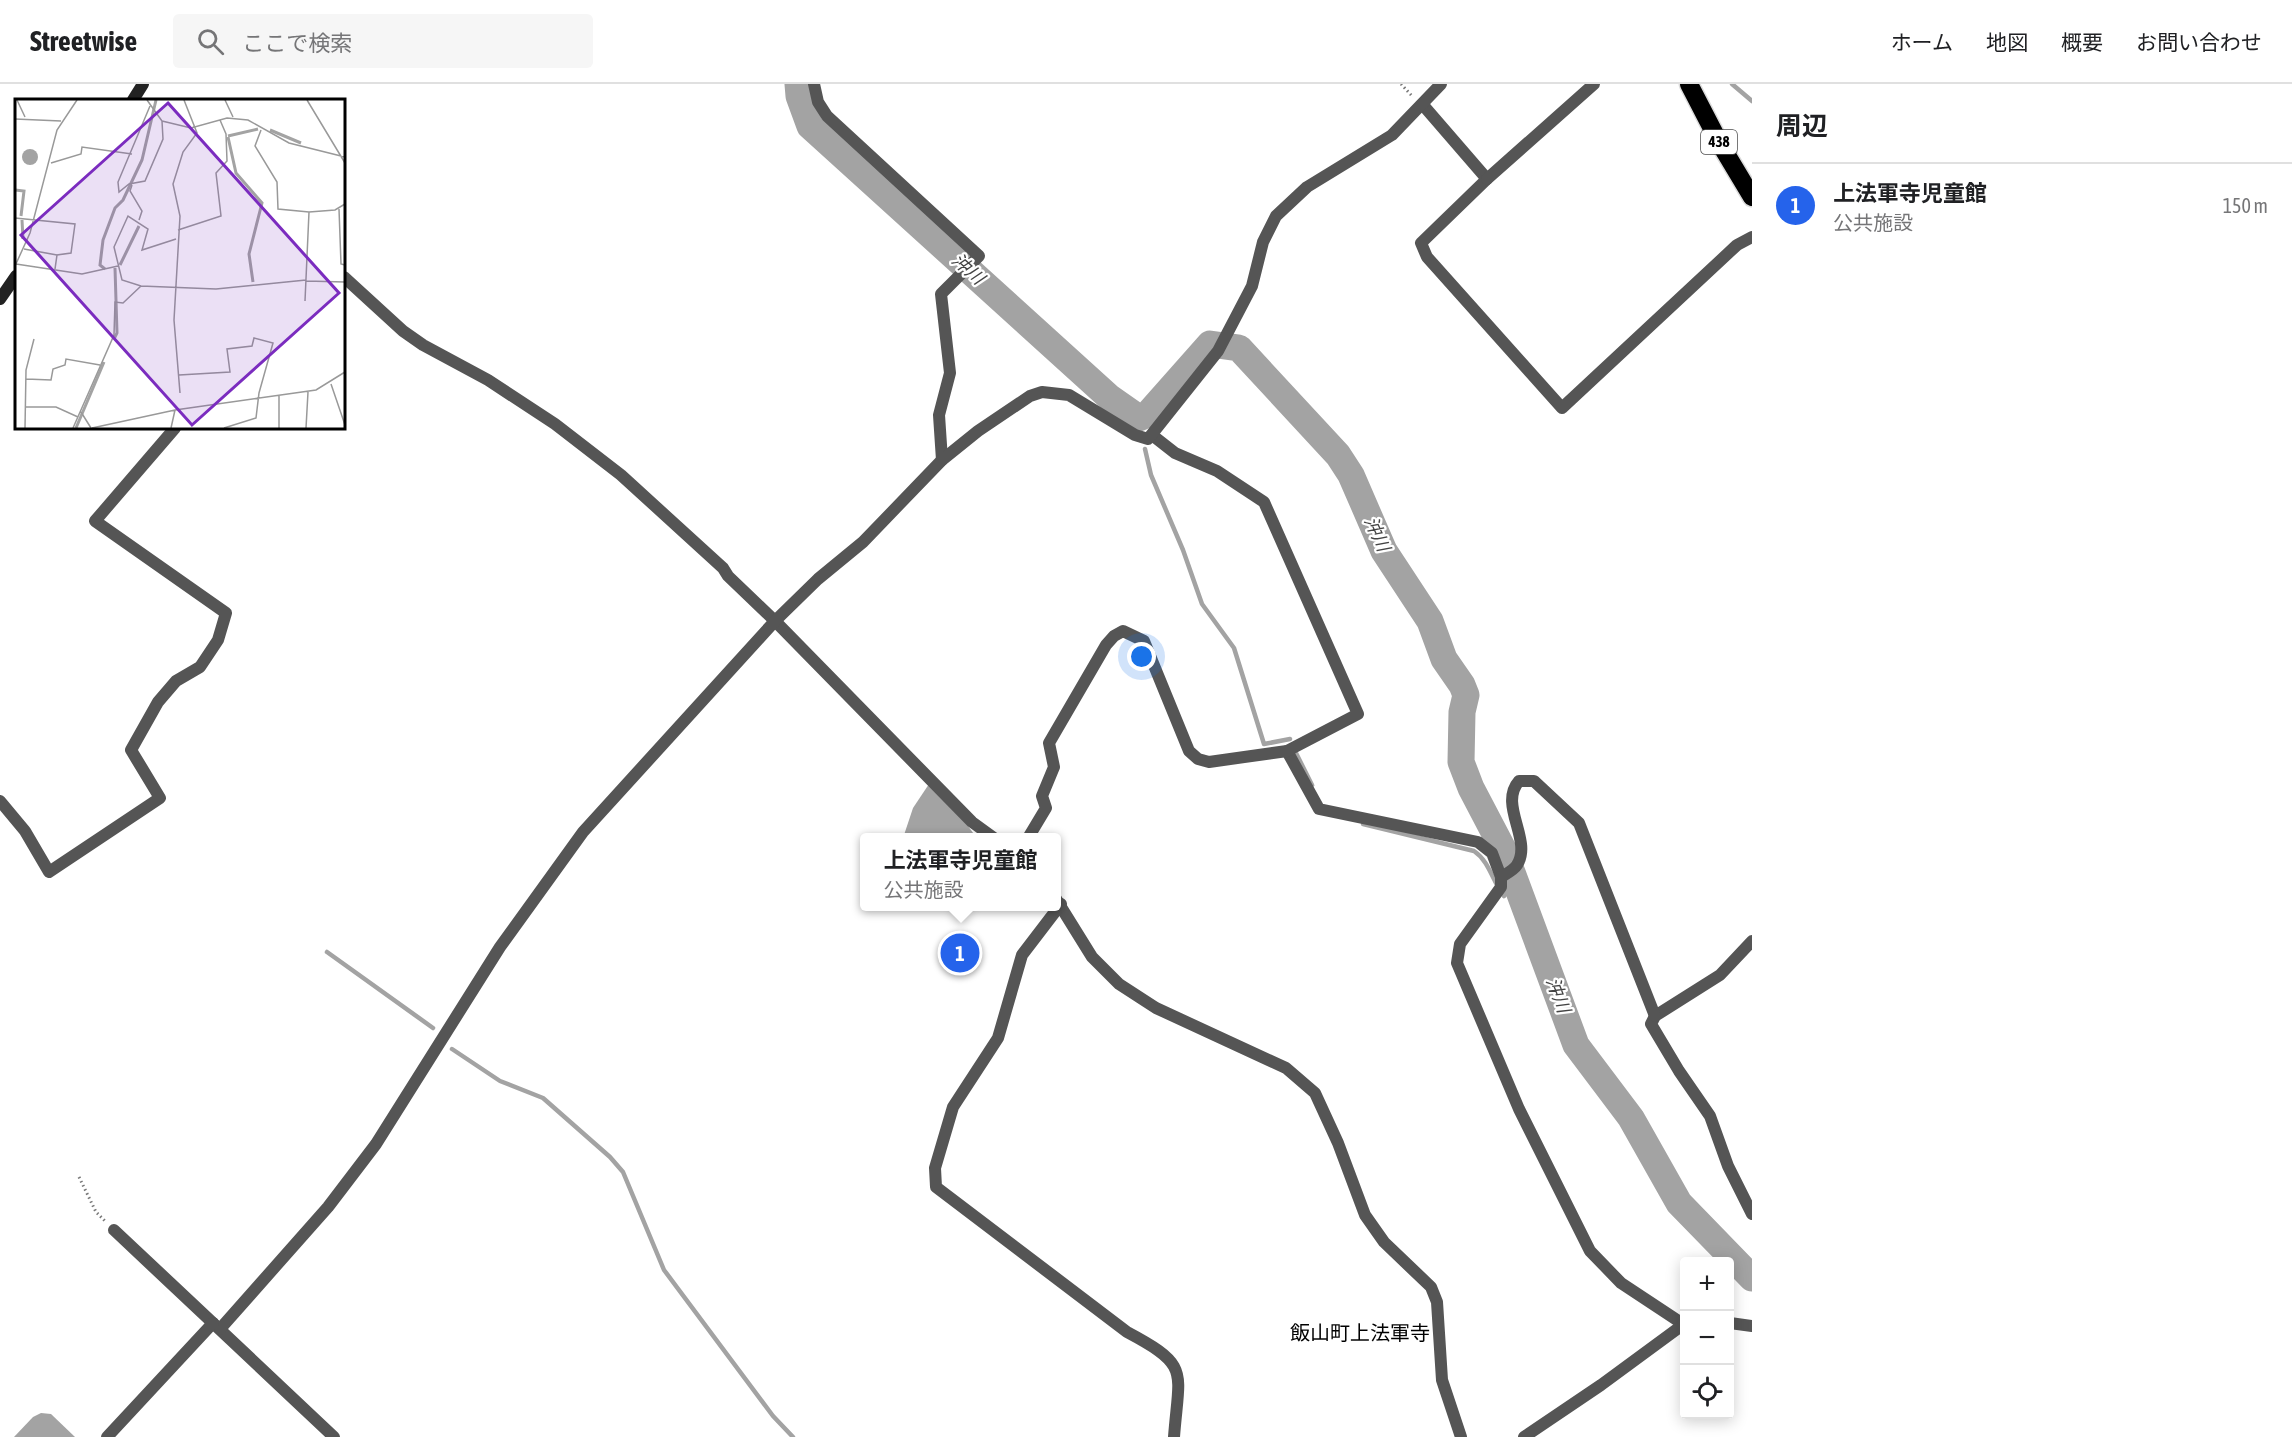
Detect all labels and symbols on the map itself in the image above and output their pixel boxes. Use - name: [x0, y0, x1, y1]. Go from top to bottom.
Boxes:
- inset map: [15, 99, 345, 429]
- road number: 438: [1701, 130, 1737, 154]
- water label: 沖川: [948, 249, 990, 290]
- water label: 沖川: [1360, 513, 1395, 556]
- your location: [1127, 642, 1156, 671]
- pin: 1: [940, 930, 980, 976]
- water label: 沖川: [1542, 974, 1575, 1017]
- district label: 飯山町上法軍寺: [1290, 1321, 1430, 1344]

